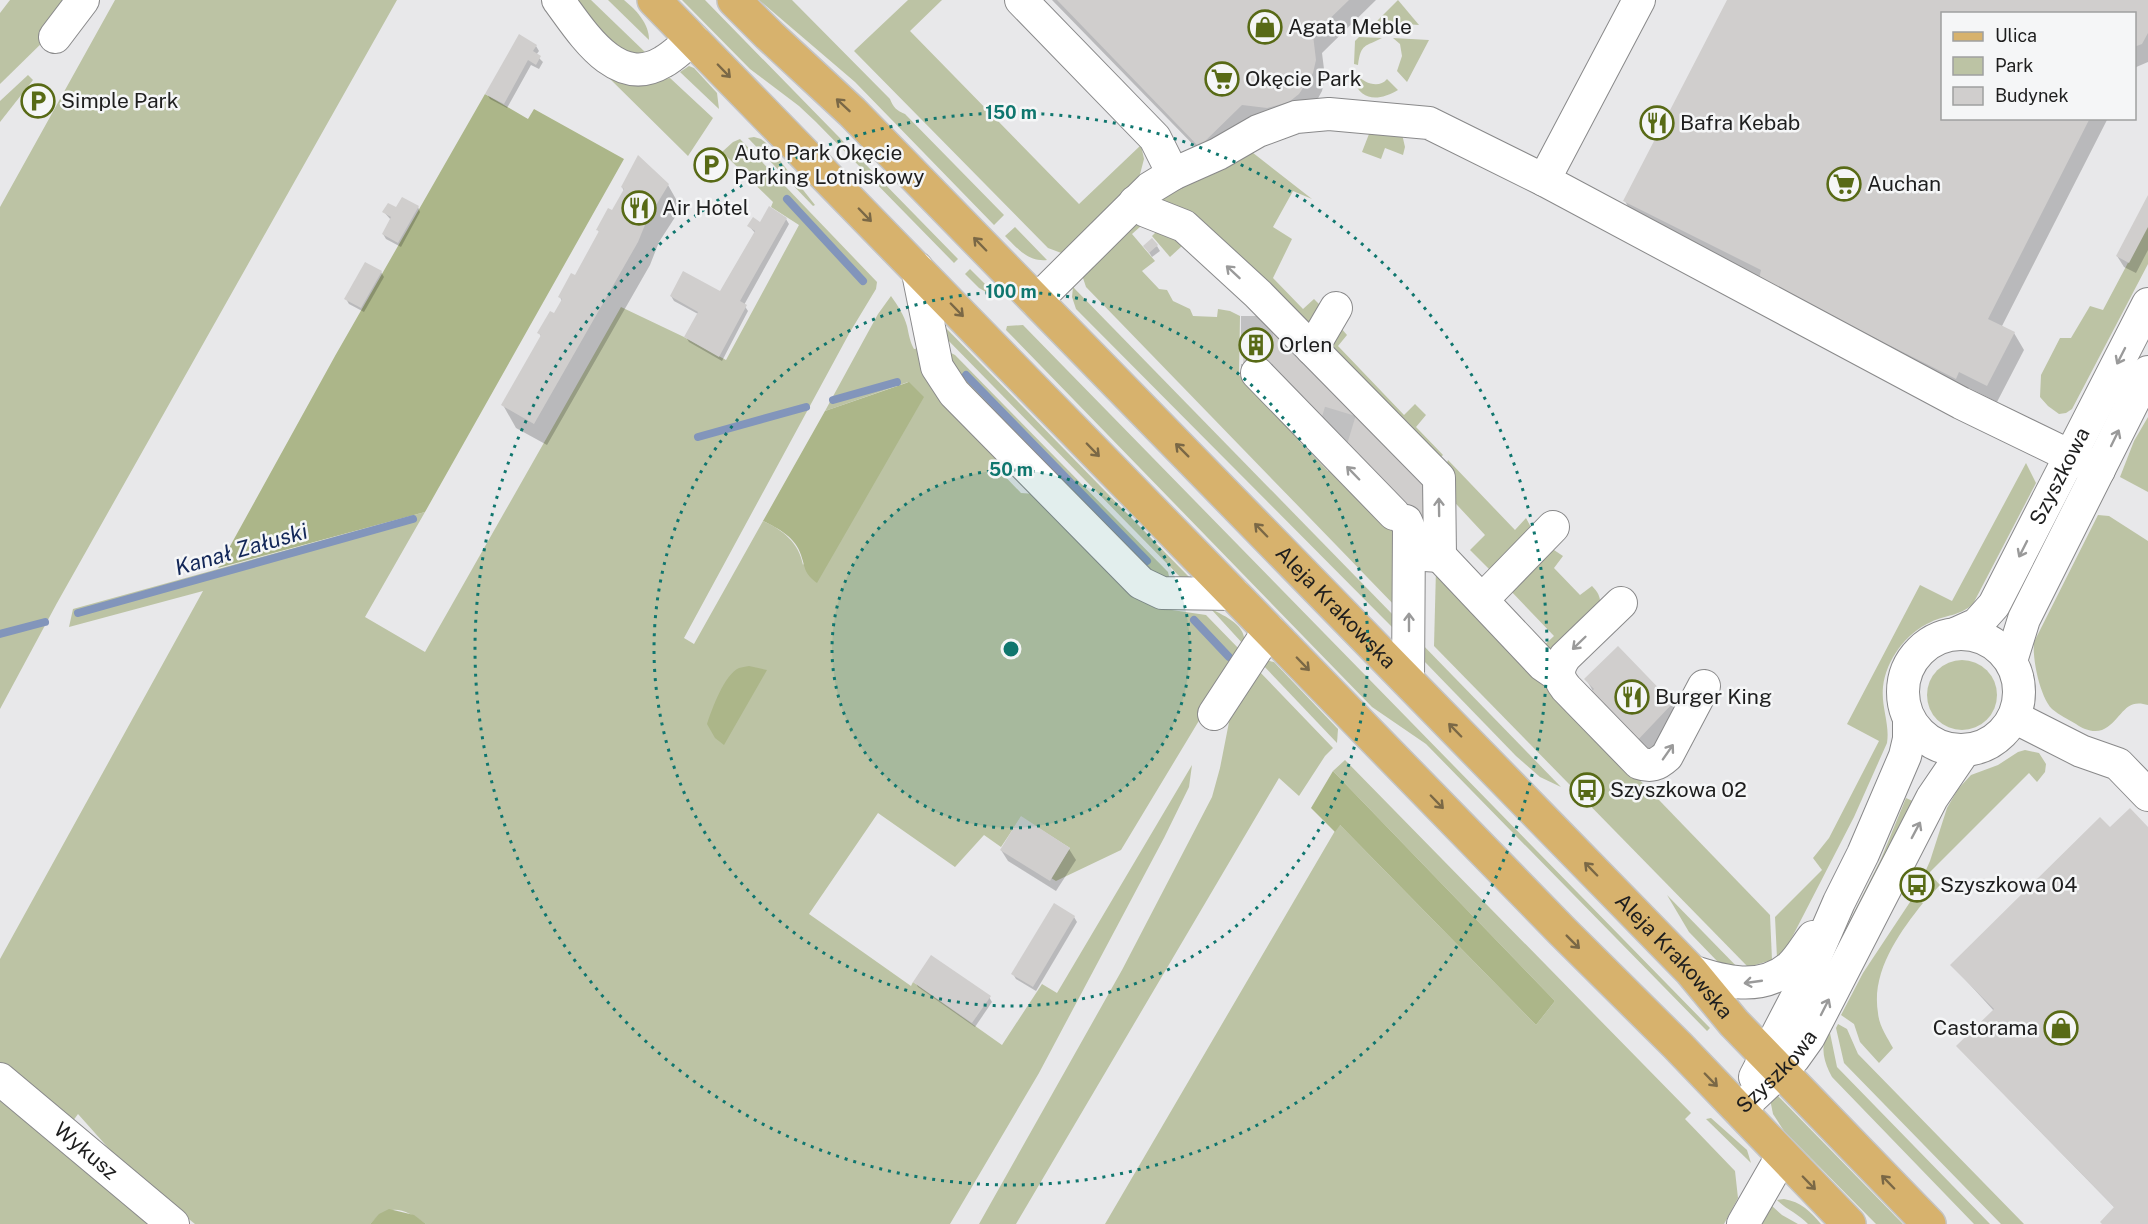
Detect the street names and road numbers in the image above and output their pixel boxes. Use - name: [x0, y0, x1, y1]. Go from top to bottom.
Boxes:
- street label: Szyszkowa: [2024, 423, 2095, 529]
- street label: Aleja Krakowska: [1271, 540, 1402, 673]
- street label: Aleja Krakowska: [1610, 888, 1738, 1024]
- street label: Szyszkowa: [1731, 1025, 1822, 1118]
- street label: Wykusz: [49, 1117, 123, 1184]

